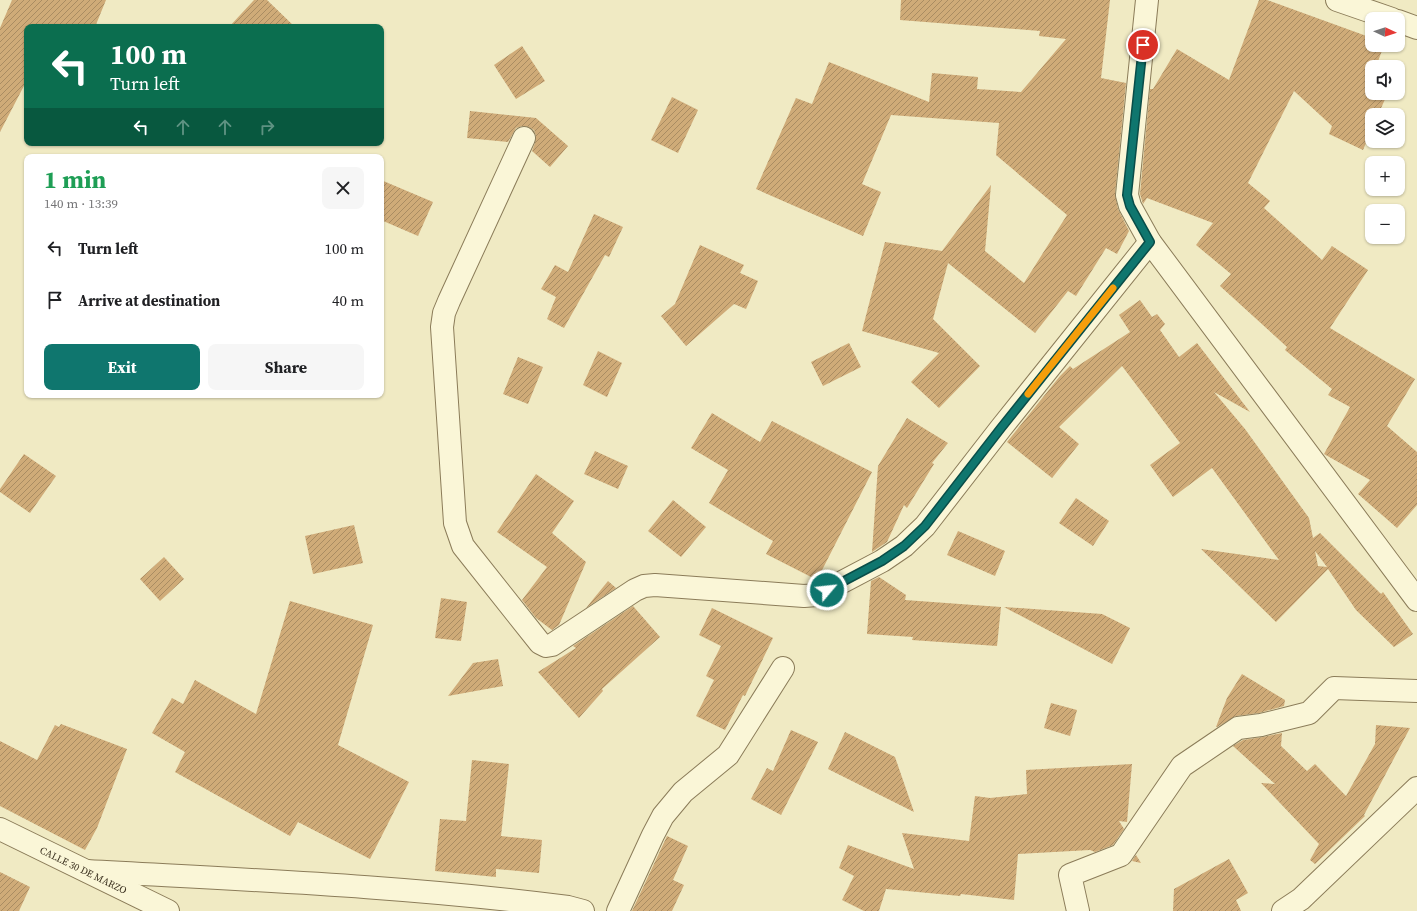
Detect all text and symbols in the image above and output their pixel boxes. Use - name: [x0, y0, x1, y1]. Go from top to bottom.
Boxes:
- north arrow: [1365, 12, 1405, 52]
- map controls: [1365, 12, 1405, 244]
- pin: [1126, 28, 1160, 62]
- icon: arrive: [1132, 34, 1154, 56]
- text: 100 m: [110, 35, 187, 73]
- icon: left: [44, 40, 96, 92]
- button: sound: [1365, 60, 1405, 100]
- text: Turn left: [110, 71, 180, 96]
- button: layers: [1365, 108, 1405, 148]
- icon: left: [130, 116, 152, 138]
- icon: ahead: [172, 116, 194, 138]
- icon: ahead: [214, 116, 236, 138]
- icon: right: [256, 116, 278, 138]
- button: +: [1365, 156, 1405, 196]
- text: 1 min: [44, 163, 106, 196]
- button: close: [322, 167, 364, 209]
- text: 140 m · 13:39: [44, 195, 118, 212]
- button: −: [1365, 204, 1405, 244]
- icon: left: [44, 237, 66, 259]
- text: Turn left: [78, 238, 138, 259]
- text: 100 m: [324, 238, 364, 259]
- icon: arrive: [44, 289, 66, 311]
- text: Arrive at destination: [78, 290, 220, 311]
- text: 40 m: [332, 290, 364, 311]
- button: Exit: [44, 344, 200, 390]
- button: Share: [208, 344, 364, 390]
- position arrow: [806, 569, 848, 611]
- street label: CALLE 30 DE MARZO: [38, 844, 129, 897]

